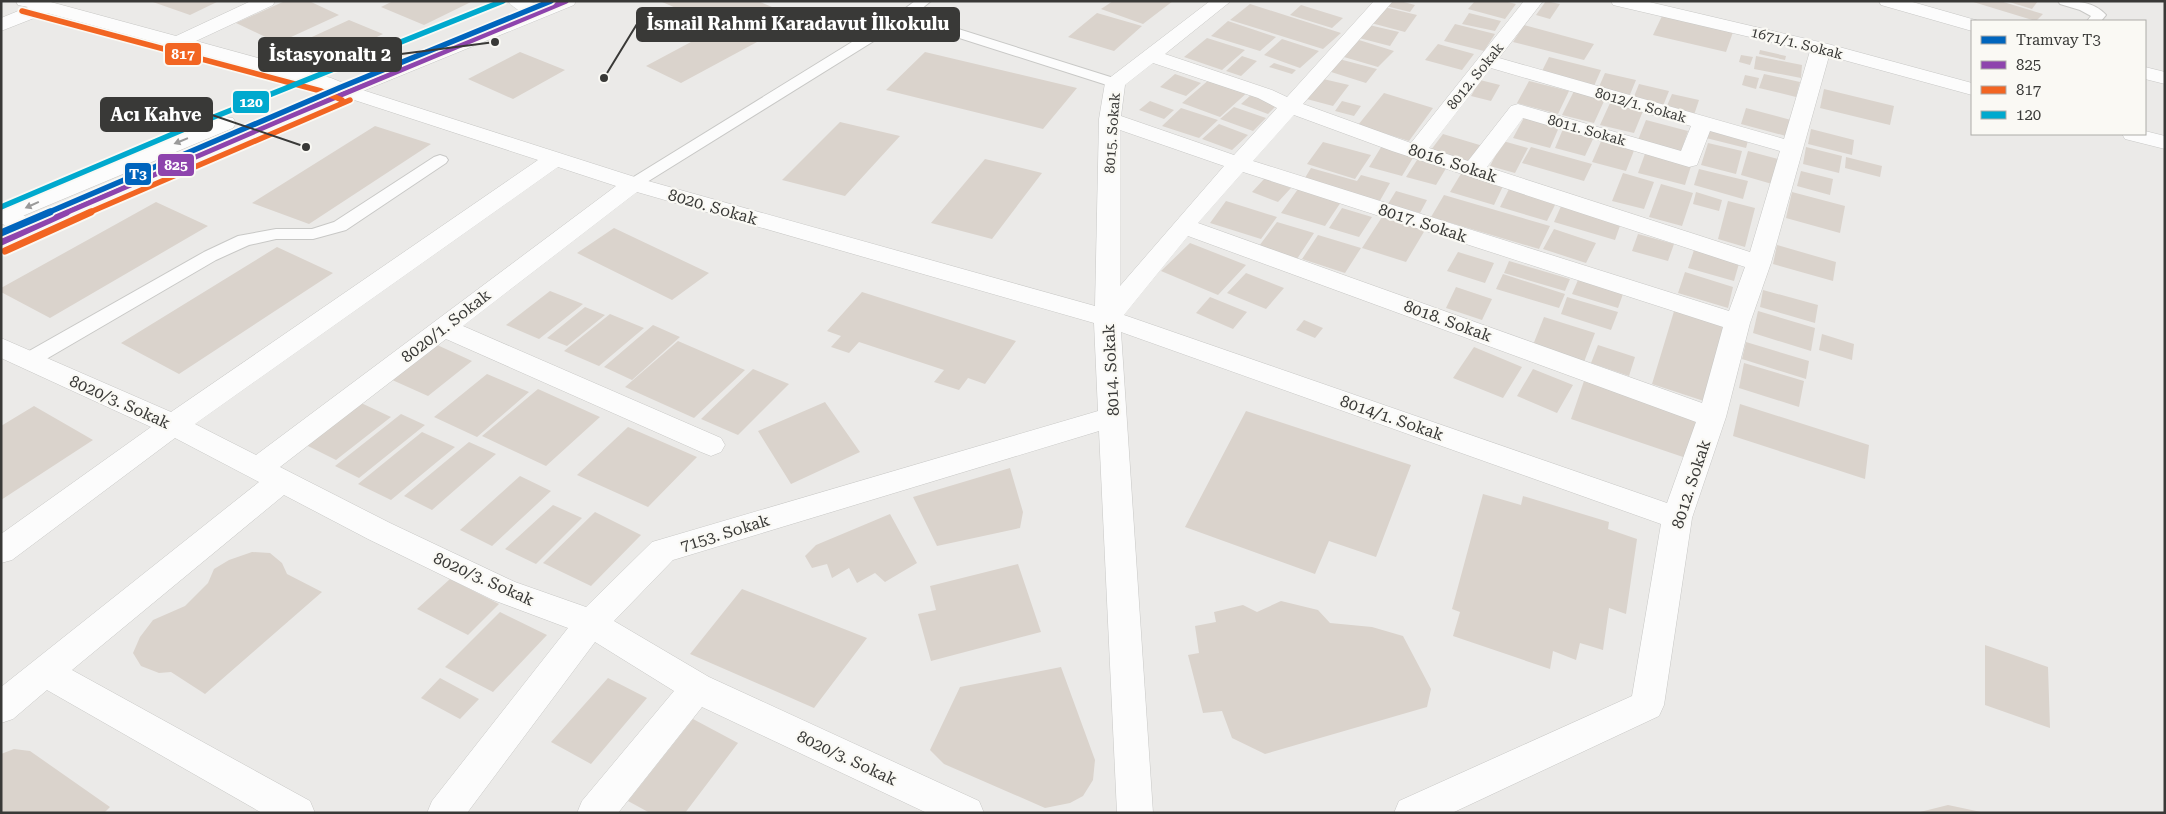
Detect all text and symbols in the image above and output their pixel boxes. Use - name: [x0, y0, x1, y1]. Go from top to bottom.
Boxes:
- callout: İsmail Rahmi Karadavut İlkokulu: [637, 8, 959, 41]
- text: İsmail Rahmi Karadavut İlkokulu: [647, 12, 949, 34]
- legend: [1971, 20, 2146, 135]
- street label: 1671/1. Sokak: [1749, 24, 1845, 62]
- text: Tramvay T3: [2016, 31, 2101, 49]
- callout: İstasyonaltı 2: [259, 38, 401, 71]
- street label: 8012. Sokak: [1443, 39, 1507, 112]
- line badge: 817: [164, 42, 202, 66]
- text: İstasyonaltı 2: [269, 43, 391, 65]
- text: 817: [171, 46, 195, 62]
- text: 825: [2016, 56, 2041, 74]
- text: 817: [2016, 81, 2041, 99]
- street label: 8012/1. Sokak: [1593, 84, 1689, 126]
- line badge: 120: [232, 90, 270, 114]
- street label: 8015. Sokak: [1101, 92, 1123, 174]
- text: 120: [239, 94, 263, 110]
- callout: Acı Kahve: [101, 98, 212, 131]
- text: Acı Kahve: [110, 104, 202, 125]
- text: 120: [2016, 106, 2041, 124]
- street label: 8011. Sokak: [1546, 111, 1628, 149]
- one-way arrow: [174, 138, 189, 145]
- street label: 8016. Sokak: [1406, 140, 1500, 186]
- line badge: 825: [157, 153, 195, 177]
- text: 825: [164, 157, 188, 173]
- line badge: T3: [124, 162, 152, 186]
- text: T3: [129, 166, 147, 182]
- street label: 8020. Sokak: [666, 185, 760, 229]
- street label: 8017. Sokak: [1376, 200, 1470, 246]
- one-way arrow: [25, 201, 39, 209]
- street label: 8020/1. Sokak: [398, 285, 494, 367]
- street label: 8018. Sokak: [1401, 296, 1495, 346]
- street label: 8014. Sokak: [1099, 323, 1123, 417]
- street label: 8020/3. Sokak: [67, 371, 173, 433]
- street label: 8014/1. Sokak: [1338, 391, 1446, 445]
- street label: 8012. Sokak: [1668, 437, 1714, 531]
- street label: 7153. Sokak: [678, 510, 772, 556]
- street label: 8020/3. Sokak: [431, 548, 537, 610]
- street label: 8020/3. Sokak: [794, 727, 900, 789]

